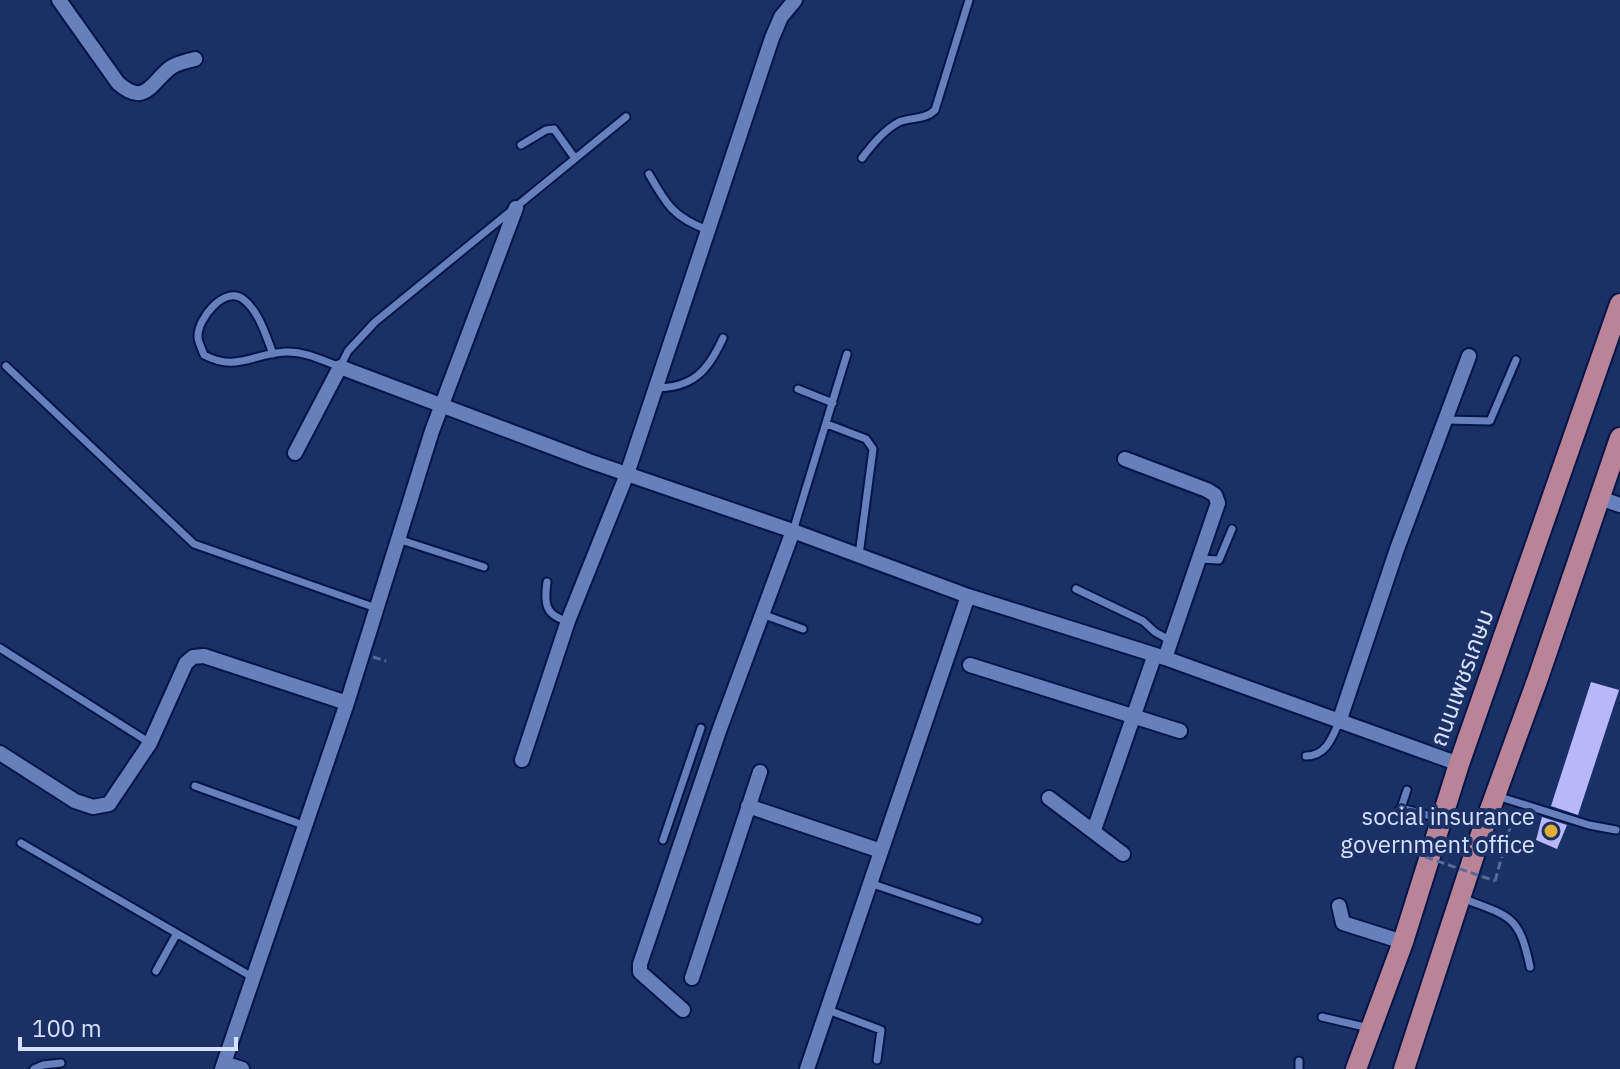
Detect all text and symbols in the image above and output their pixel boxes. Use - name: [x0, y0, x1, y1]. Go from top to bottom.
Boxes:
- street label: ถนนเพชรเกษม: [1421, 605, 1501, 751]
- place label: social insurance government office: [1340, 800, 1535, 860]
- marker: social insurance government office: [1542, 822, 1560, 840]
- scale bar: [20, 1001, 236, 1051]
- text: 100 m: [32, 1012, 102, 1044]

